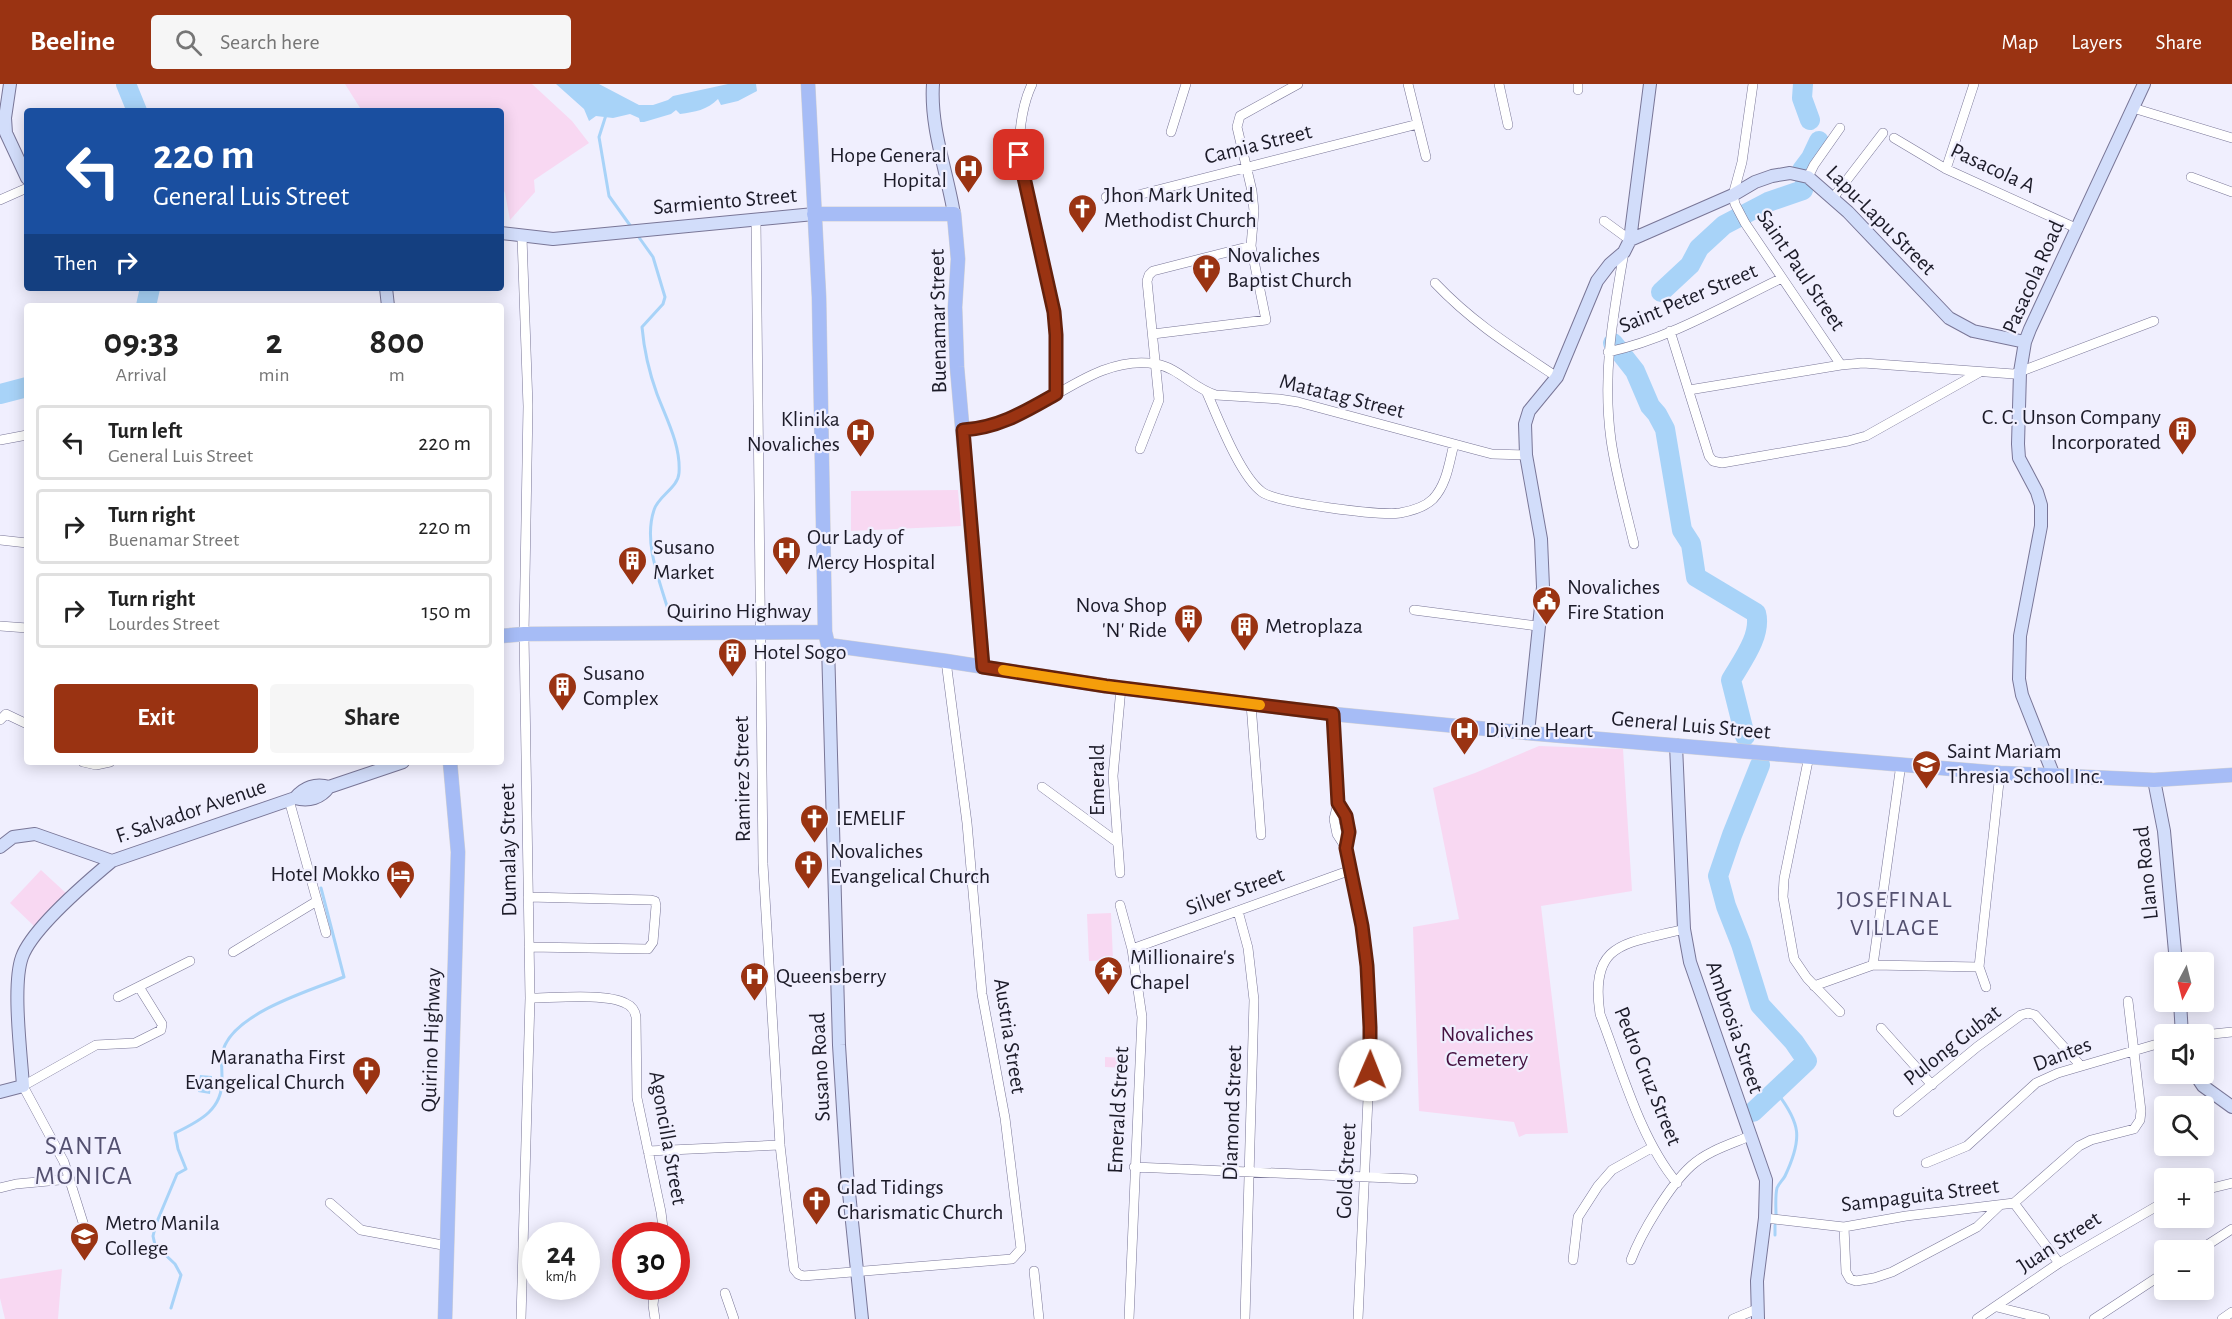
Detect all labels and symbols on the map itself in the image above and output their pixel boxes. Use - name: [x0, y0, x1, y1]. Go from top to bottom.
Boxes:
- street label: Camia Street: [1202, 120, 1314, 168]
- pin: [993, 129, 1044, 180]
- street label: Pasacola A: [1947, 139, 2039, 197]
- place label: Hope General Hopital: [830, 144, 947, 191]
- hospital icon: Hope General Hopital: [952, 152, 984, 194]
- street label: Lapu-Lapu Street: [1822, 161, 1940, 279]
- street label: Sarmiento Street: [652, 184, 798, 218]
- place label: Jhon Mark United Methodist Church: [1104, 184, 1257, 231]
- church icon: Jhon Mark United Methodist Church: [1067, 192, 1099, 234]
- street label: Saint Paul Street: [1753, 206, 1849, 334]
- street label: Pasacola Road: [1998, 217, 2068, 337]
- place label: Novaliches Baptist Church: [1227, 244, 1352, 291]
- street label: Buenamar Street: [926, 249, 950, 393]
- church icon: Novaliches Baptist Church: [1190, 252, 1222, 294]
- street label: Saint Peter Street: [1616, 259, 1760, 337]
- street label: Matatag Street: [1277, 370, 1407, 422]
- place label: C. C. Unson Company Incorporated: [1982, 406, 2162, 453]
- place label: Klinika Novaliches: [747, 408, 840, 455]
- building icon: C. C. Unson Company Incorporated: [2166, 414, 2198, 456]
- hospital icon: Klinika Novaliches: [845, 416, 877, 458]
- place label: Our Lady of Mercy Hospital: [807, 526, 935, 573]
- hospital icon: Our Lady of Mercy Hospital: [770, 534, 802, 576]
- place label: Susano Market: [653, 536, 715, 583]
- building icon: Susano Market: [616, 544, 648, 586]
- place label: Novaliches Fire Station: [1567, 576, 1665, 623]
- public building icon: Novaliches Fire Station: [1530, 584, 1562, 626]
- place label: Nova Shop 'N' Ride: [1076, 594, 1167, 641]
- street label: Quirino Highway: [667, 600, 812, 622]
- building icon: Nova Shop 'N' Ride: [1172, 602, 1204, 644]
- building icon: Metroplaza: [1228, 610, 1260, 652]
- place label: Metroplaza: [1265, 615, 1363, 637]
- building icon: Hotel Sogo: [716, 636, 748, 678]
- place label: Hotel Sogo: [753, 641, 847, 663]
- place label: Susano Complex: [583, 662, 659, 709]
- building icon: Susano Complex: [546, 670, 578, 712]
- street label: General Luis Street: [1610, 707, 1772, 743]
- hospital icon: Divine Heart: [1448, 714, 1480, 756]
- street label: Ramirez Street: [730, 716, 754, 842]
- place label: Divine Heart: [1485, 719, 1593, 741]
- place label: Saint Mariam Thresia School Inc.: [1947, 740, 2104, 787]
- street label: Emerald: [1086, 744, 1108, 816]
- school or university icon: Saint Mariam Thresia School Inc.: [1910, 748, 1942, 790]
- street label: F. Salvador Avenue: [113, 775, 269, 847]
- street label: Dumalay Street: [496, 783, 520, 917]
- church icon: IEMELIF: [799, 802, 831, 844]
- place label: IEMELIF: [836, 807, 906, 829]
- street label: Llano Road: [2130, 825, 2162, 921]
- place label: Novaliches Evangelical Church: [830, 840, 990, 887]
- church icon: Novaliches Evangelical Church: [793, 848, 825, 890]
- hotel icon: Hotel Mokko: [385, 858, 417, 900]
- place label: Hotel Mokko: [270, 863, 380, 885]
- street label: Silver Street: [1183, 863, 1287, 919]
- district label: JOSEFINAL VILLAGE: [1837, 888, 1953, 940]
- place label: Millionaire's Chapel: [1130, 946, 1235, 993]
- north arrow: [2154, 952, 2214, 1012]
- temple icon: Millionaire's Chapel: [1093, 954, 1125, 996]
- street label: Ambrosia Street: [1702, 958, 1768, 1096]
- hospital icon: Queensberry: [739, 960, 771, 1002]
- place label: Queensberry: [776, 965, 887, 987]
- street label: Quirino Highway: [417, 967, 445, 1113]
- street label: Austria Street: [990, 977, 1030, 1095]
- street label: Pulong Gubat: [1899, 1000, 2005, 1090]
- street label: Pedro Cruz Street: [1610, 1004, 1686, 1148]
- street label: Susano Road: [806, 1012, 834, 1122]
- park label: Novaliches Cemetery: [1440, 1023, 1534, 1070]
- street label: Dantes: [2030, 1033, 2094, 1075]
- position arrow: [1338, 1038, 1402, 1102]
- street label: Diamond Street: [1219, 1045, 1245, 1181]
- place label: Maranatha First Evangelical Church: [185, 1046, 345, 1093]
- street label: Emerald Street: [1104, 1046, 1132, 1174]
- church icon: Maranatha First Evangelical Church: [350, 1054, 382, 1096]
- street label: Agoncilla Street: [645, 1069, 691, 1207]
- street label: Gold Street: [1333, 1123, 1359, 1219]
- district label: SANTA MONICA: [35, 1133, 133, 1189]
- street label: Sampaguita Street: [1840, 1174, 2000, 1216]
- place label: Glad Tidings Charismatic Church: [837, 1176, 1003, 1223]
- church icon: Glad Tidings Charismatic Church: [800, 1184, 832, 1226]
- street label: Juan Street: [2013, 1207, 2105, 1277]
- place label: Metro Manila College: [105, 1212, 220, 1259]
- school or university icon: Metro Manila College: [68, 1220, 100, 1262]
- speed limit sign: 30: [612, 1222, 690, 1300]

